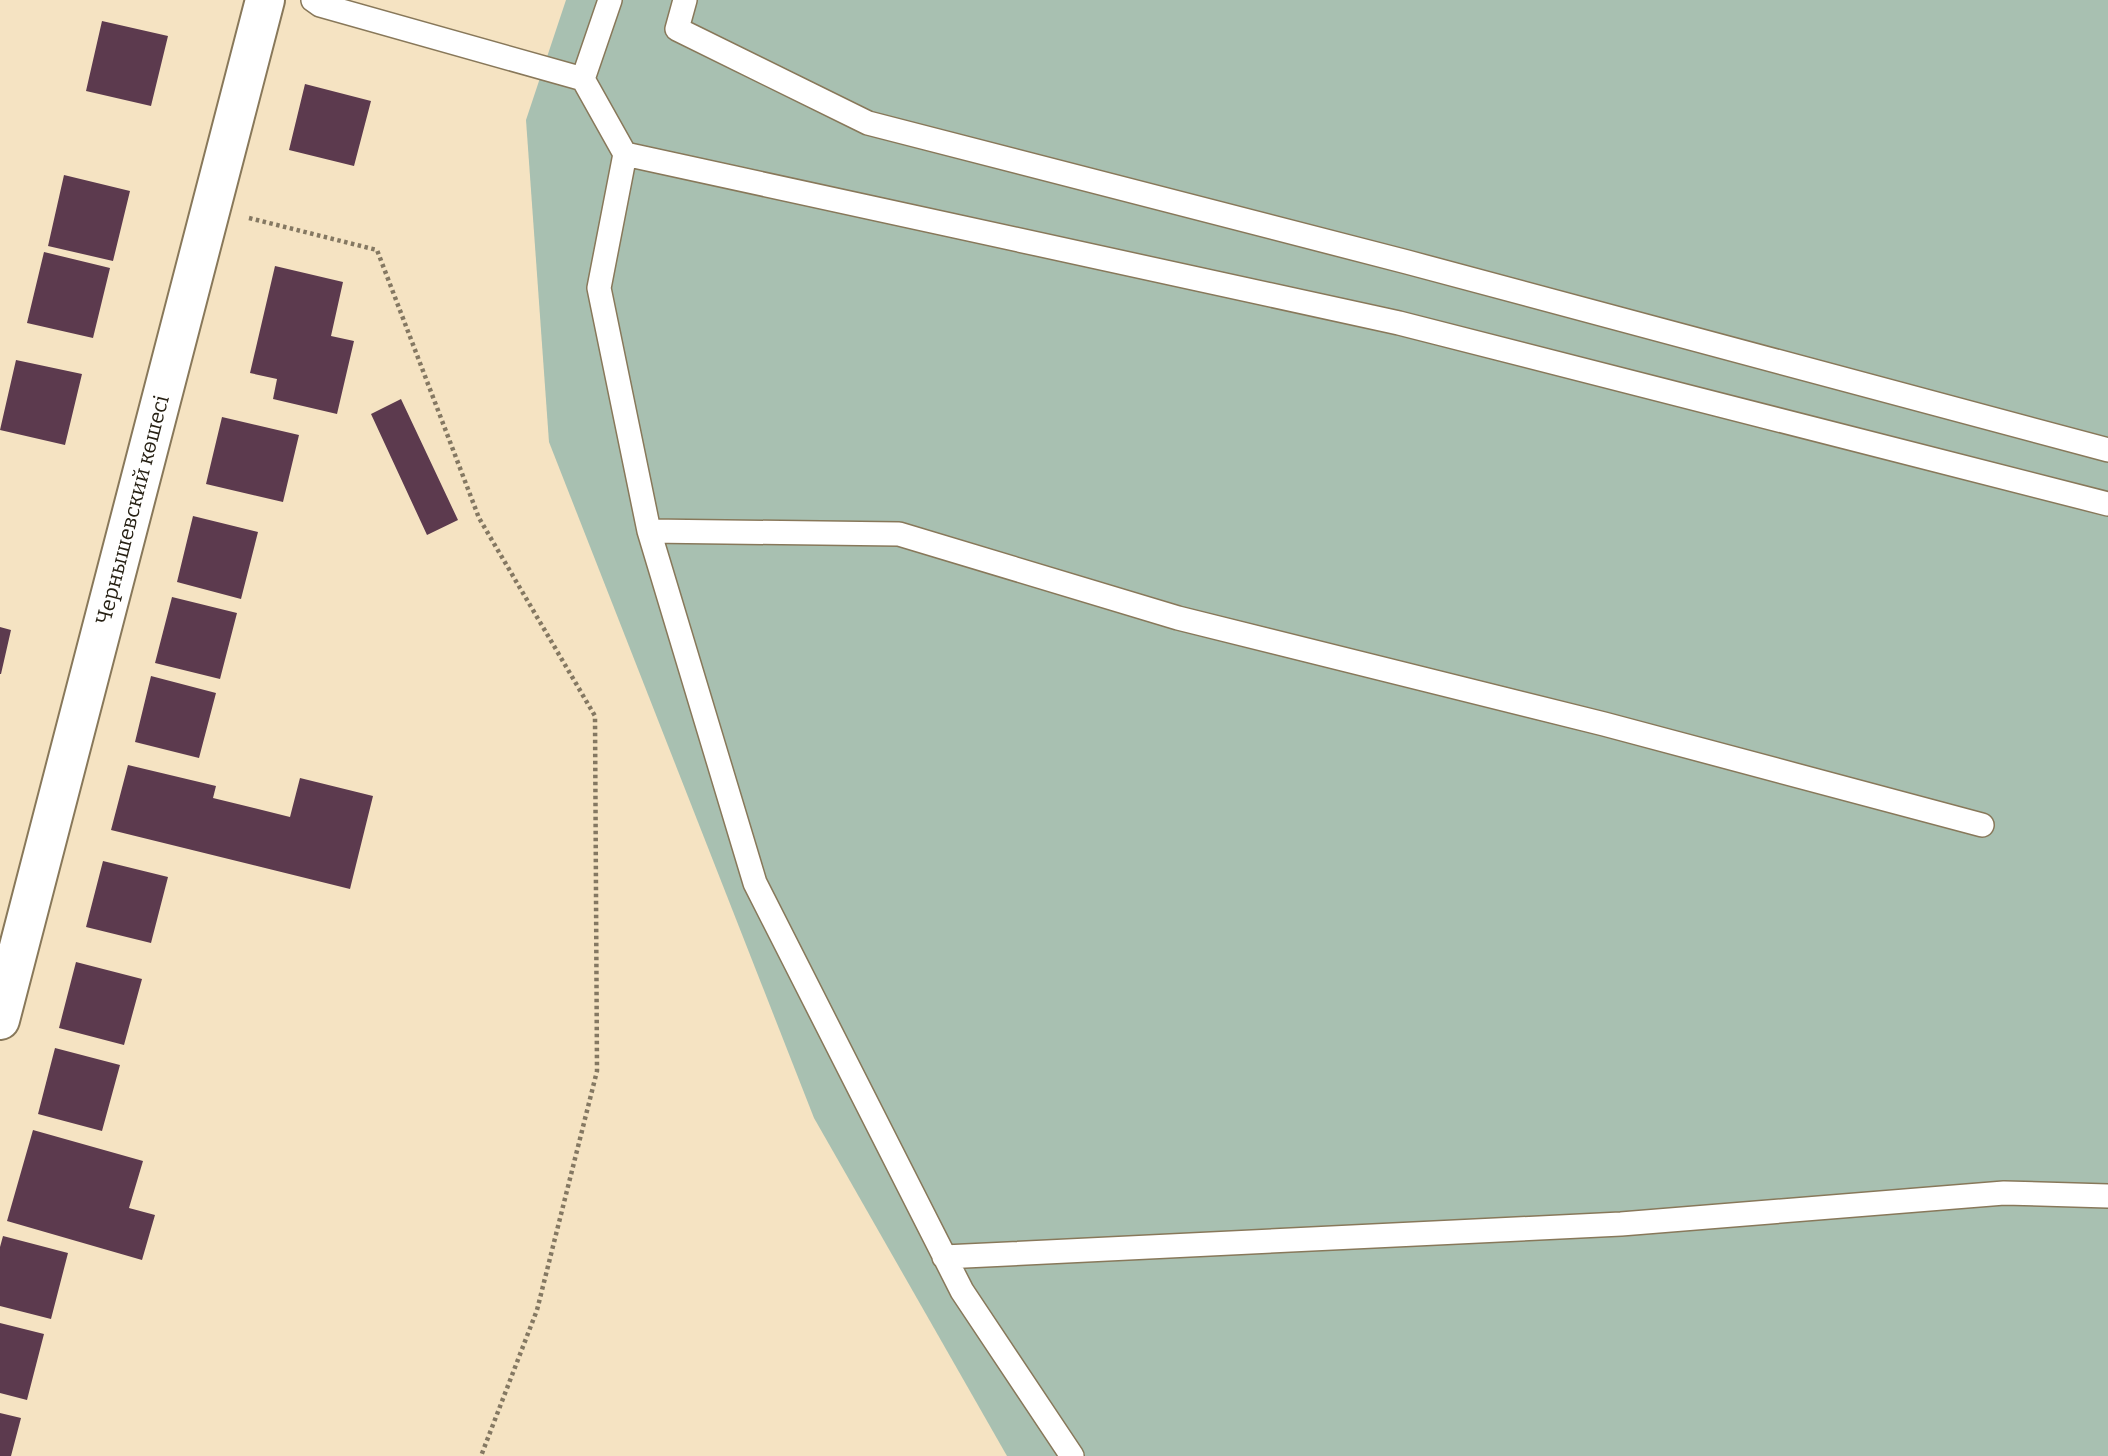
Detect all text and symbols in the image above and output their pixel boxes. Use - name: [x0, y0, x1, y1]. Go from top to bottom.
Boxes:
- street label: Чернышевский көшесі: [90, 392, 175, 627]

